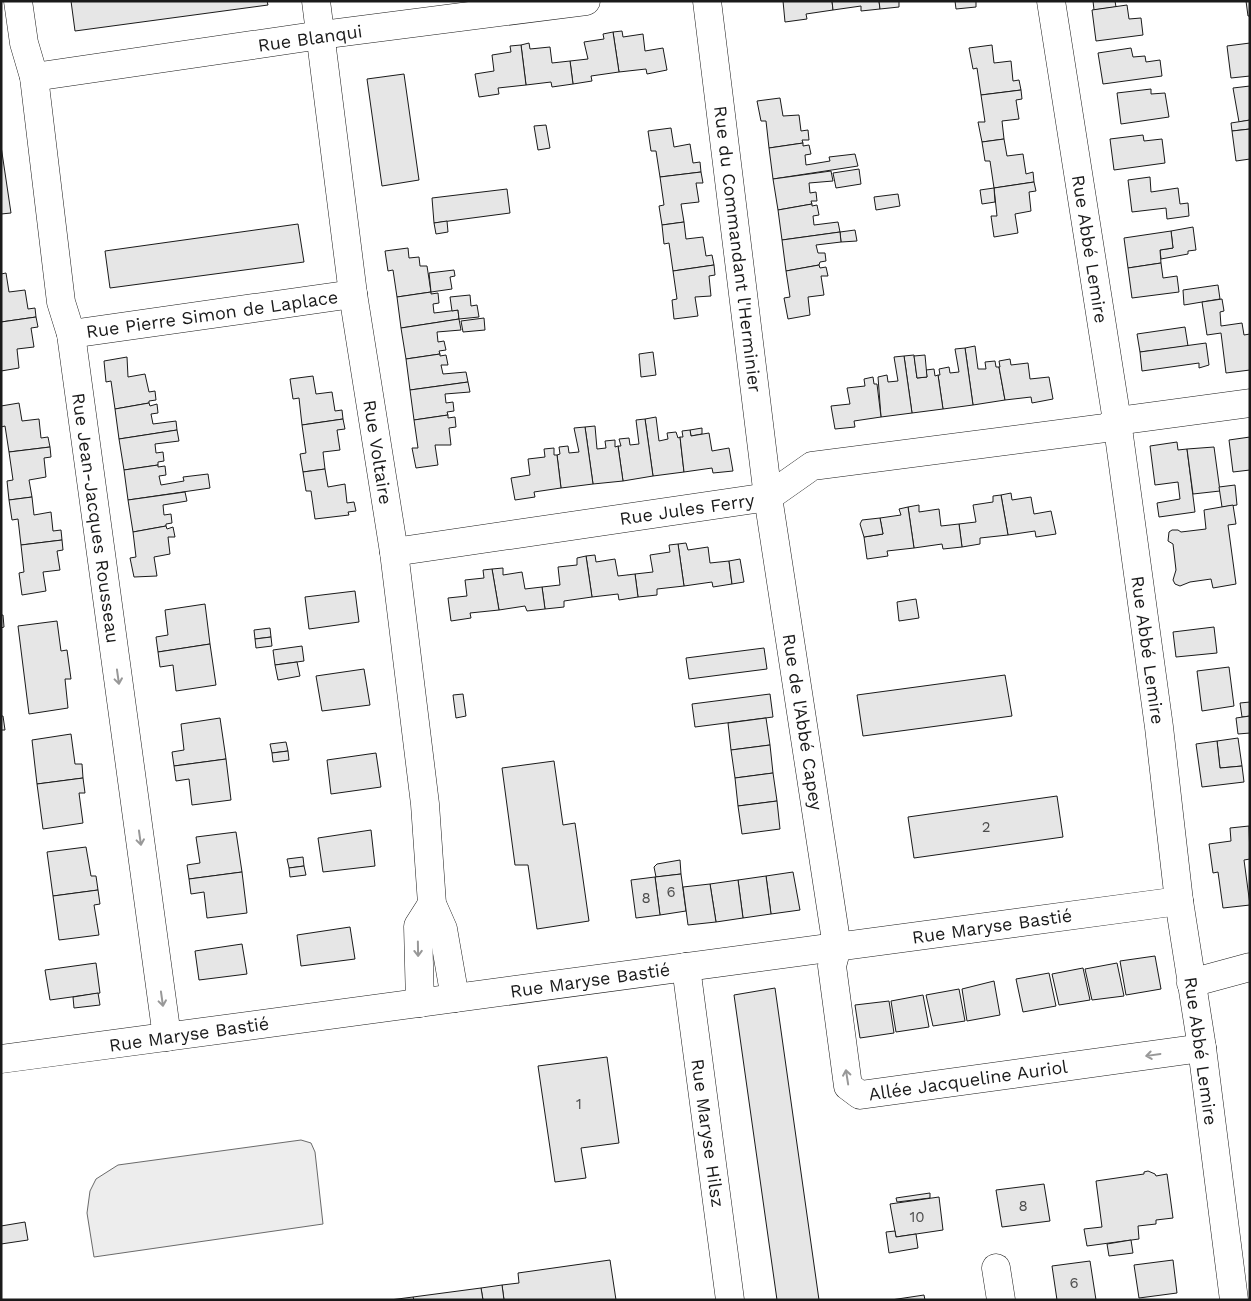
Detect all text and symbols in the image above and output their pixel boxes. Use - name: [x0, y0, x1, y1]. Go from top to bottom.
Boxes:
- street label: Rue Blanqui: [256, 20, 364, 56]
- street label: Rue du Commandant l'Herminier: [710, 104, 766, 394]
- street label: Rue Abbé Lemire: [1068, 173, 1112, 325]
- street label: Rue Pierre Simon de Laplace: [85, 286, 339, 342]
- street label: Rue Jean-Jacques Rousseau: [68, 391, 124, 645]
- street label: Rue Voltaire: [359, 398, 397, 506]
- street label: Rue Jules Ferry: [618, 489, 756, 529]
- street label: Rue Abbé Lemire: [1127, 574, 1169, 726]
- street label: Rue de l'Abbé Capey: [779, 632, 827, 813]
- one-way arrow: [113, 669, 123, 685]
- house number: 2: [982, 818, 990, 836]
- one-way arrow: [135, 830, 145, 846]
- house number: 6: [666, 883, 676, 901]
- house number: 8: [641, 889, 651, 907]
- street label: Rue Maryse Bastié: [911, 904, 1073, 948]
- one-way arrow: [414, 941, 423, 957]
- street label: Rue Maryse Bastié: [509, 958, 671, 1002]
- street label: Rue Abbé Lemire: [1180, 975, 1222, 1127]
- one-way arrow: [157, 991, 167, 1007]
- street label: Rue Maryse Bastié: [108, 1012, 270, 1056]
- one-way arrow: [1146, 1050, 1162, 1060]
- street label: Allée Jacqueline Auriol: [867, 1056, 1069, 1104]
- street label: Rue Maryse Hilsz: [687, 1057, 729, 1209]
- one-way arrow: [842, 1070, 852, 1086]
- house number: 1: [576, 1095, 582, 1113]
- house number: 8: [1018, 1197, 1028, 1215]
- house number: 10: [909, 1208, 925, 1226]
- house number: 6: [1069, 1274, 1079, 1292]

